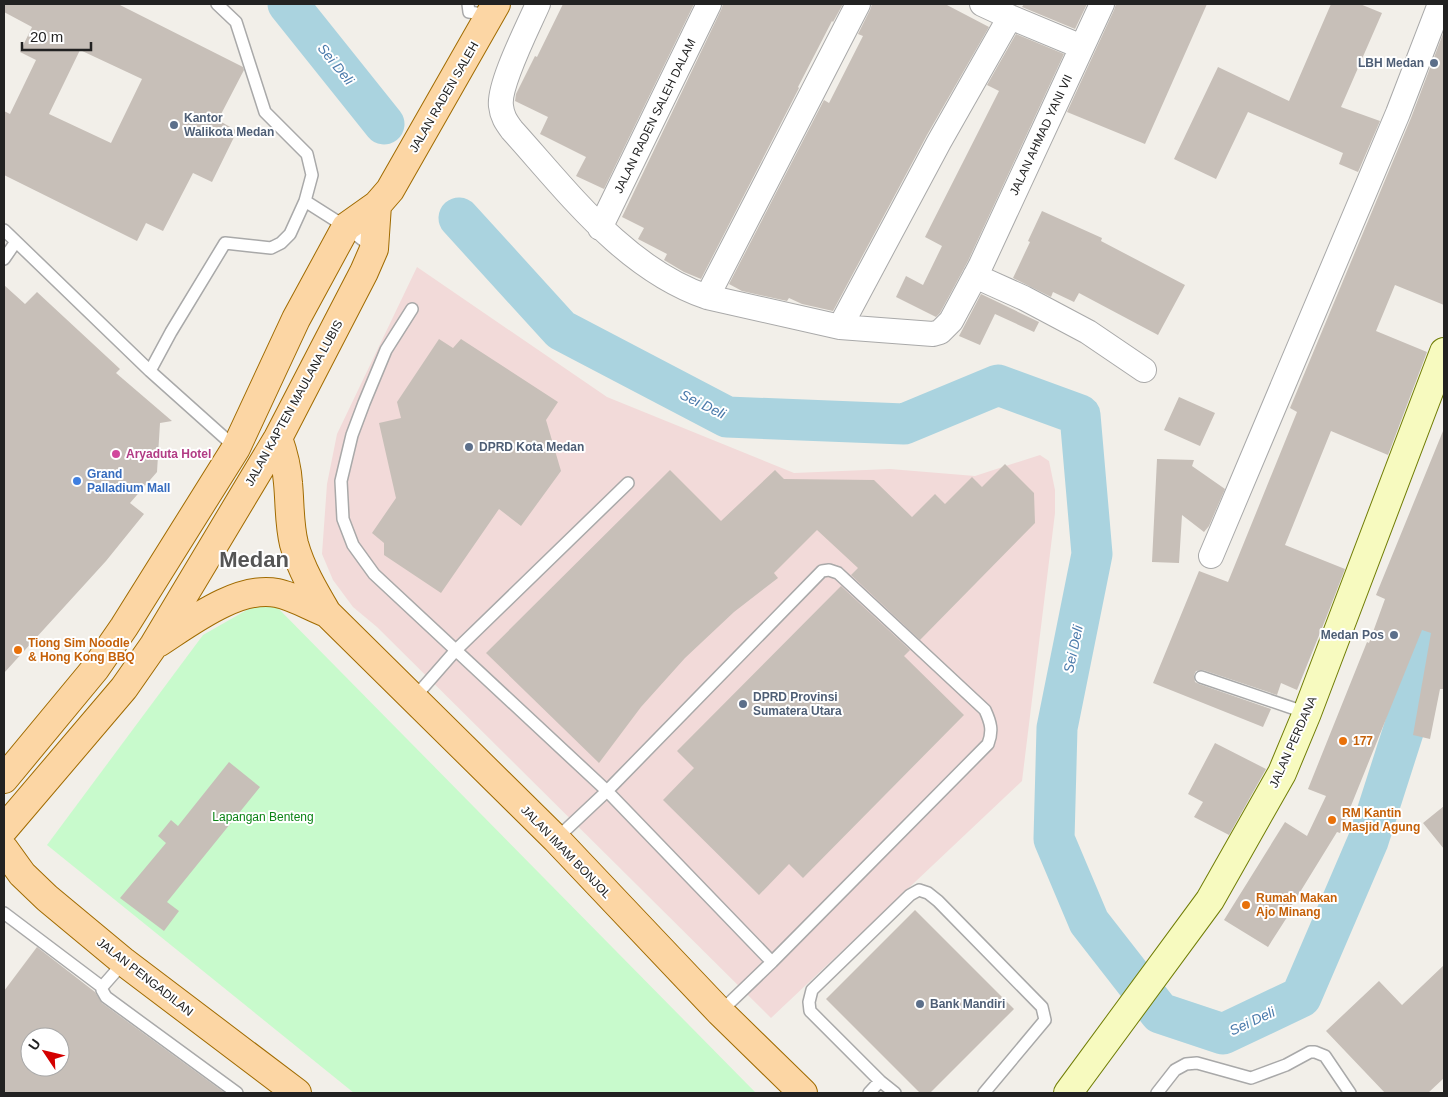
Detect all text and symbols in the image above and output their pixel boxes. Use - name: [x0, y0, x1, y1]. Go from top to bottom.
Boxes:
- scale bar: [22, 20, 91, 52]
- text: 20 m: [30, 28, 63, 45]
- street label: JALAN RADEN SALEH DALAM: [611, 37, 699, 195]
- street label: JALAN RADEN SALEH: [407, 39, 481, 155]
- water label: Sei Deli: [315, 40, 358, 88]
- place label: LBH Medan: [1358, 56, 1424, 70]
- marker: LBH Medan: [1428, 57, 1440, 69]
- street label: JALAN AHMAD YANI VII: [1007, 72, 1075, 198]
- place label: Kantor Walikota Medan: [184, 111, 274, 139]
- marker: Kantor Walikota Medan: [168, 119, 180, 131]
- street label: JALAN KAPTEN MAULANA LUBIS: [242, 318, 346, 488]
- water label: Sei Deli: [678, 386, 729, 422]
- place label: DPRD Kota Medan: [479, 440, 584, 454]
- marker: DPRD Kota Medan: [463, 441, 475, 453]
- place label: Aryaduta Hotel: [126, 447, 211, 461]
- marker: Aryaduta Hotel: [110, 448, 122, 460]
- place label: Grand Palladium Mall: [87, 467, 170, 495]
- marker: Grand Palladium Mall: [71, 475, 83, 487]
- district label: Medan: [219, 547, 289, 572]
- water label: Sei Deli: [1060, 623, 1086, 674]
- place label: Medan Pos: [1321, 628, 1384, 642]
- marker: Medan Pos: [1388, 629, 1400, 641]
- place label: Tiong Sim Noodle & Hong Kong BBQ: [28, 636, 135, 664]
- marker: Tiong Sim Noodle & Hong Kong BBQ: [12, 644, 24, 656]
- place label: DPRD Provinsi Sumatera Utara: [753, 690, 842, 718]
- street label: JALAN PERDANA: [1267, 694, 1319, 790]
- marker: DPRD Provinsi Sumatera Utara: [737, 698, 749, 710]
- place label: 177: [1353, 734, 1373, 748]
- marker: 177: [1337, 735, 1349, 747]
- street label: JALAN IMAM BONJOL: [518, 803, 614, 901]
- place label: RM Kantin Masjid Agung: [1342, 806, 1420, 834]
- park label: Lapangan Benteng: [212, 810, 314, 824]
- marker: RM Kantin Masjid Agung: [1326, 814, 1338, 826]
- place label: Rumah Makan Ajo Minang: [1256, 891, 1337, 919]
- marker: Rumah Makan Ajo Minang: [1240, 899, 1252, 911]
- street label: JALAN PENGADILAN: [94, 935, 196, 1019]
- place label: Bank Mandiri: [930, 997, 1005, 1011]
- marker: Bank Mandiri: [914, 998, 926, 1010]
- water label: Sei Deli: [1227, 1003, 1278, 1038]
- north arrow: [20, 1027, 70, 1077]
- text: U: [25, 1036, 44, 1053]

